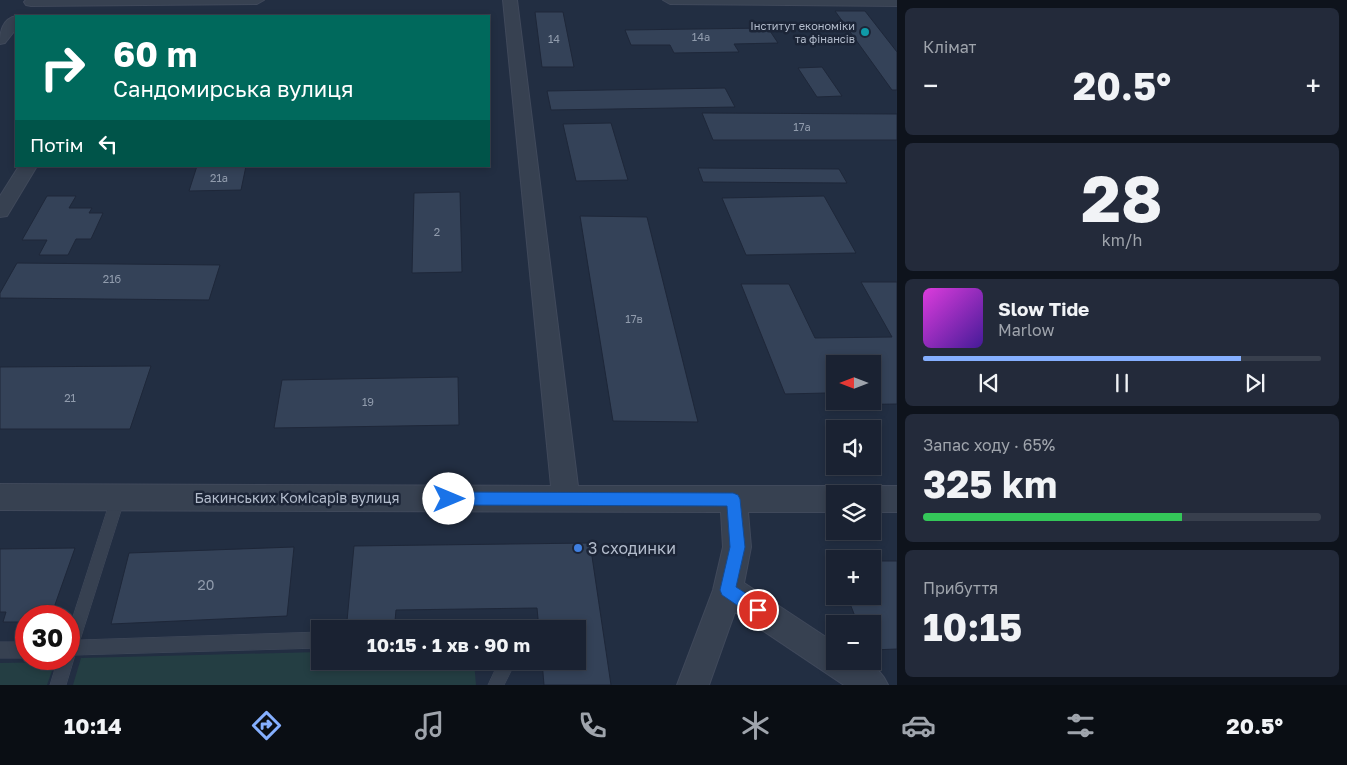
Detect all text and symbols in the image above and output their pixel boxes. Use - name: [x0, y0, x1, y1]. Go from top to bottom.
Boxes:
- place label: Інститут економіки та фінансів: [750, 19, 855, 45]
- marker: Інститут економіки та фінансів: [859, 26, 871, 38]
- house number: 14а: [692, 30, 710, 43]
- house number: 14: [548, 32, 560, 45]
- text: 60 m: [113, 33, 197, 75]
- icon: right: [30, 35, 95, 100]
- text: Клімат: [923, 37, 976, 57]
- text: 20.5°: [1073, 63, 1171, 108]
- text: −: [923, 69, 938, 102]
- text: +: [1306, 69, 1321, 102]
- text: Сандомирська вулиця: [113, 75, 354, 102]
- house number: 17а: [793, 120, 811, 133]
- icon: left: [94, 130, 122, 158]
- text: Потім: [30, 133, 84, 156]
- text: 28: [1081, 158, 1163, 236]
- house number: 21а: [210, 171, 228, 184]
- house number: 2: [434, 225, 440, 238]
- text: km/h: [1102, 230, 1142, 250]
- house number: 21б: [103, 272, 122, 285]
- text: Slow Tide: [998, 297, 1089, 320]
- house number: 17в: [625, 312, 643, 325]
- text: Marlow: [998, 320, 1054, 340]
- north arrow: [826, 355, 881, 410]
- map controls: [826, 355, 881, 670]
- icon: previous: [975, 369, 1003, 397]
- icon: pause: [1108, 369, 1136, 397]
- icon: next: [1241, 369, 1269, 397]
- house number: 21: [64, 391, 76, 404]
- house number: 19: [362, 395, 374, 408]
- button: sound: [826, 420, 881, 475]
- text: Запас ходу · 65%: [923, 435, 1055, 455]
- text: 325 km: [923, 461, 1057, 506]
- position arrow: [422, 472, 474, 524]
- button: layers: [826, 485, 881, 540]
- street label: Бакинських Комісарів вулиця: [195, 489, 399, 506]
- place label: 3 сходинки: [588, 538, 676, 558]
- marker: 3 сходинки: [572, 542, 584, 554]
- button: +: [826, 550, 881, 605]
- house number: 20: [198, 576, 214, 593]
- text: Прибуття: [923, 578, 998, 598]
- pin: [737, 589, 779, 631]
- icon: arrive: [744, 596, 772, 624]
- text: 10:15: [923, 604, 1022, 649]
- speed limit sign: 30: [15, 605, 80, 670]
- button: −: [826, 615, 881, 670]
- text: 10:15 · 1 хв · 90 m: [367, 633, 530, 656]
- icon: directions: [249, 708, 284, 743]
- icon: music: [412, 708, 447, 743]
- icon: phone: [575, 708, 610, 743]
- icon: climate: [738, 708, 773, 743]
- icon: car: [901, 708, 936, 743]
- icon: filters: [1063, 708, 1098, 743]
- text: 10:14: [64, 712, 122, 739]
- text: 20.5°: [1226, 712, 1283, 739]

